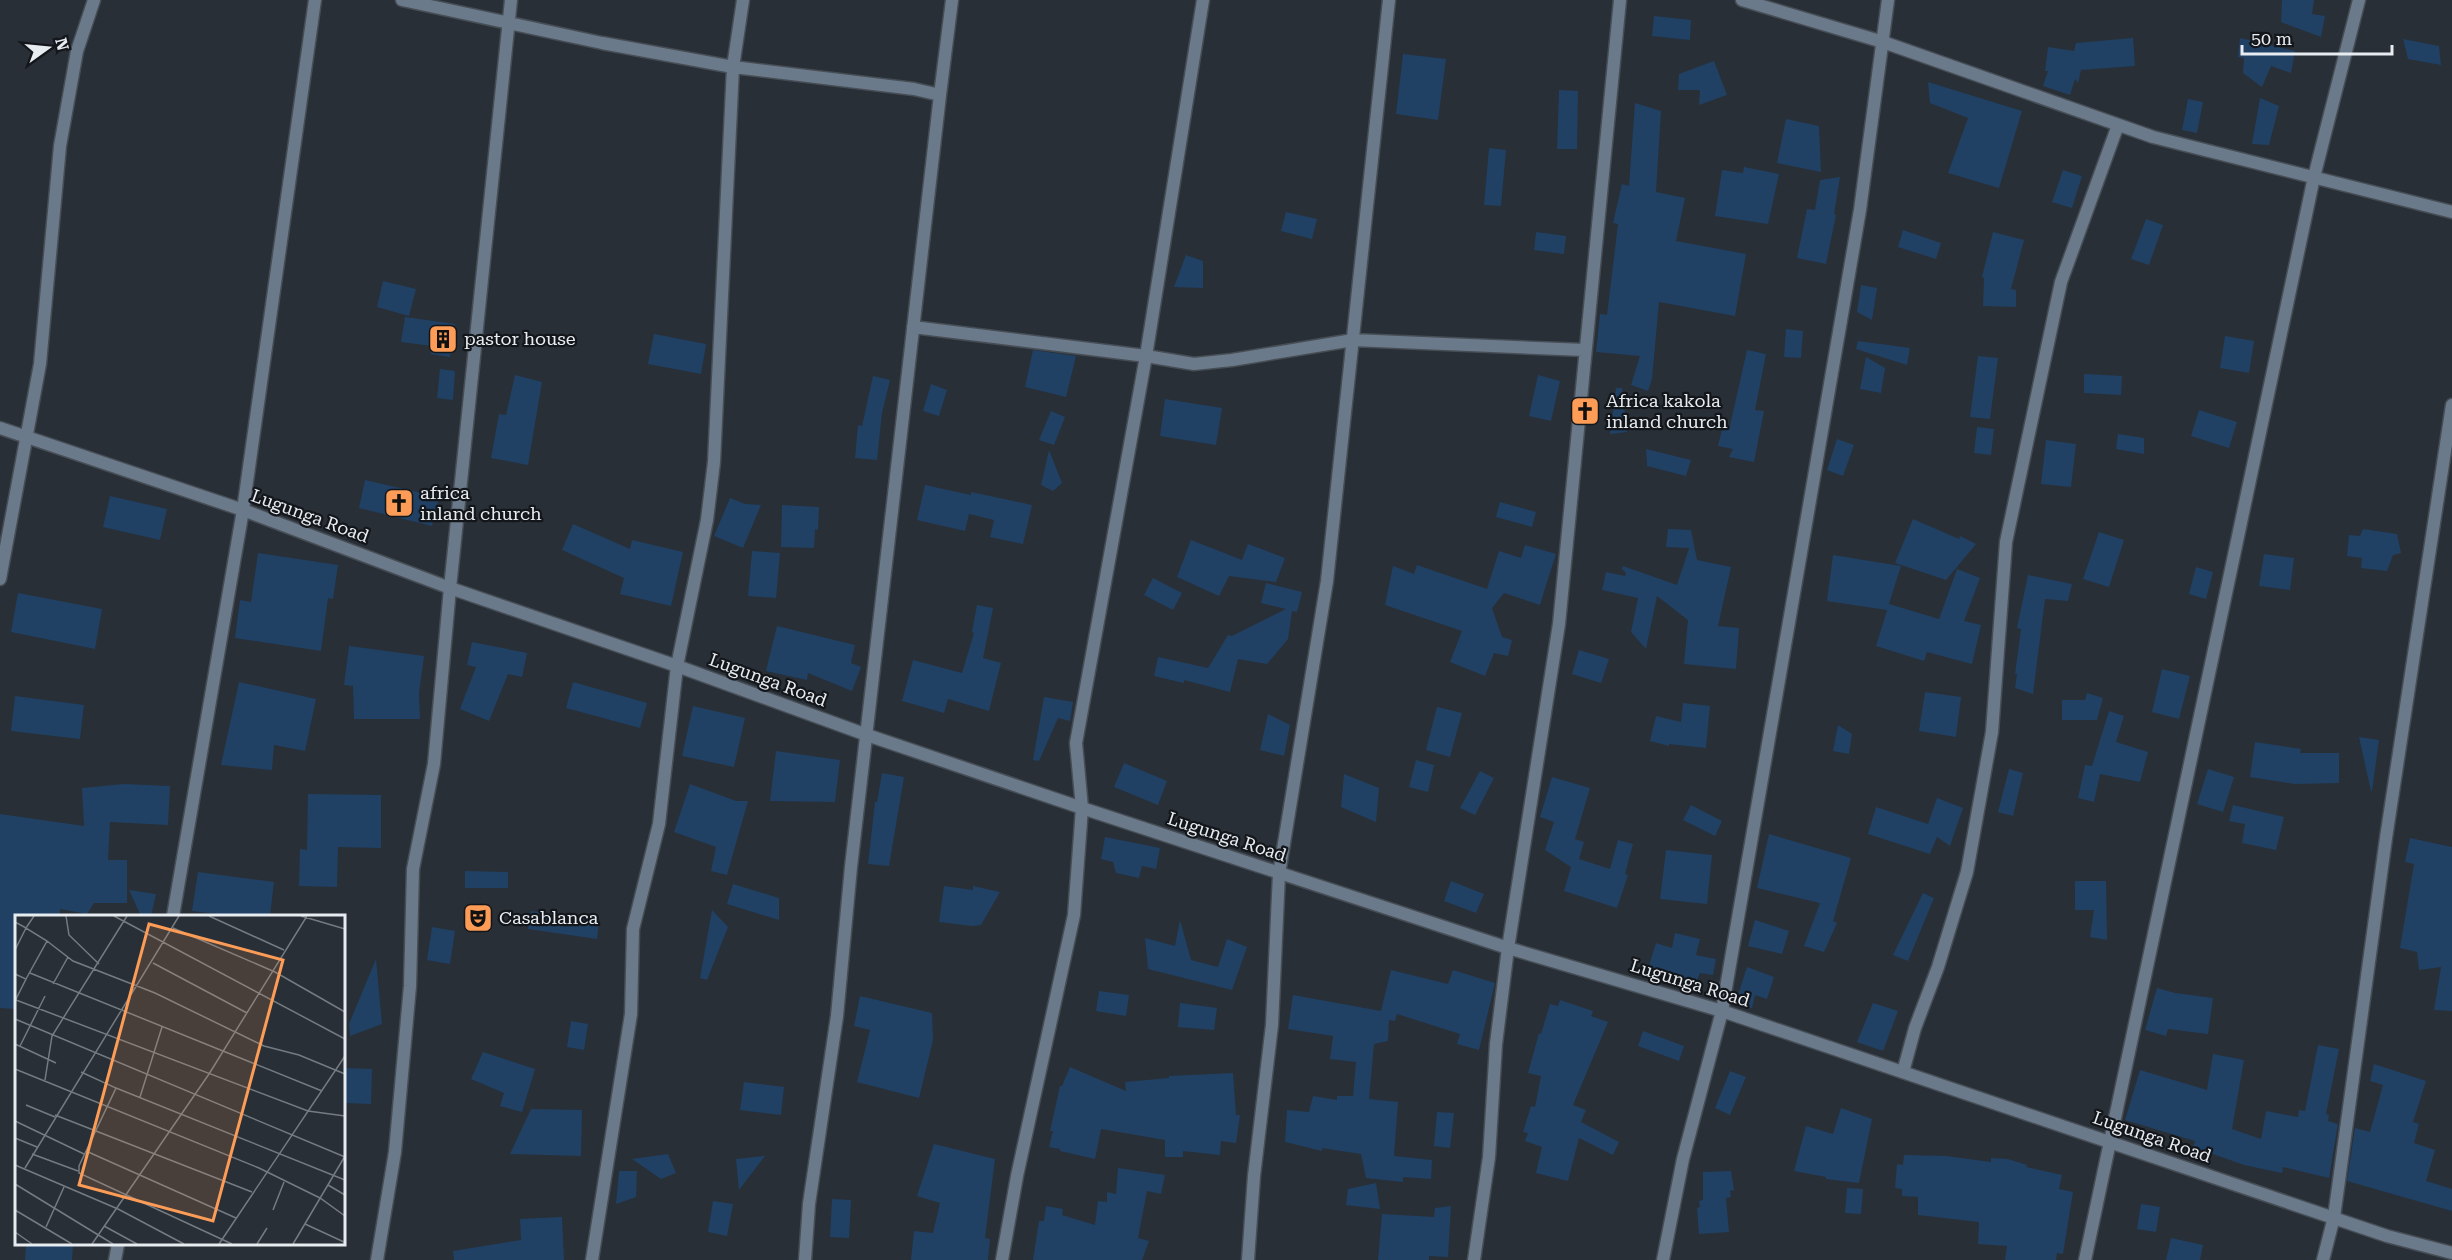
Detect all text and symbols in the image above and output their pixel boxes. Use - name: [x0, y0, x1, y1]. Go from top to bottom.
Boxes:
- north arrow: [18, 18, 78, 78]
- scale bar: [2242, 18, 2392, 56]
- text: 50 m: [2251, 28, 2292, 49]
- text: N: [51, 36, 73, 53]
- building icon: pastor house: [427, 323, 459, 355]
- place label: pastor house: [464, 328, 576, 349]
- place label: Africa kakola inland church: [1606, 390, 1728, 432]
- church icon: Africa kakola inland church: [1569, 395, 1601, 427]
- place label: africa inland church: [420, 482, 542, 524]
- street label: Lugunga Road: [248, 484, 372, 547]
- church icon: africa inland church: [383, 487, 415, 519]
- street label: Lugunga Road: [706, 648, 830, 711]
- street label: Lugunga Road: [1165, 807, 1290, 866]
- theatre icon: Casablanca: [462, 902, 494, 934]
- place label: Casablanca: [499, 907, 598, 928]
- inset map: [15, 915, 345, 1245]
- street label: Lugunga Road: [1628, 954, 1753, 1011]
- street label: Lugunga Road: [2090, 1106, 2215, 1167]

